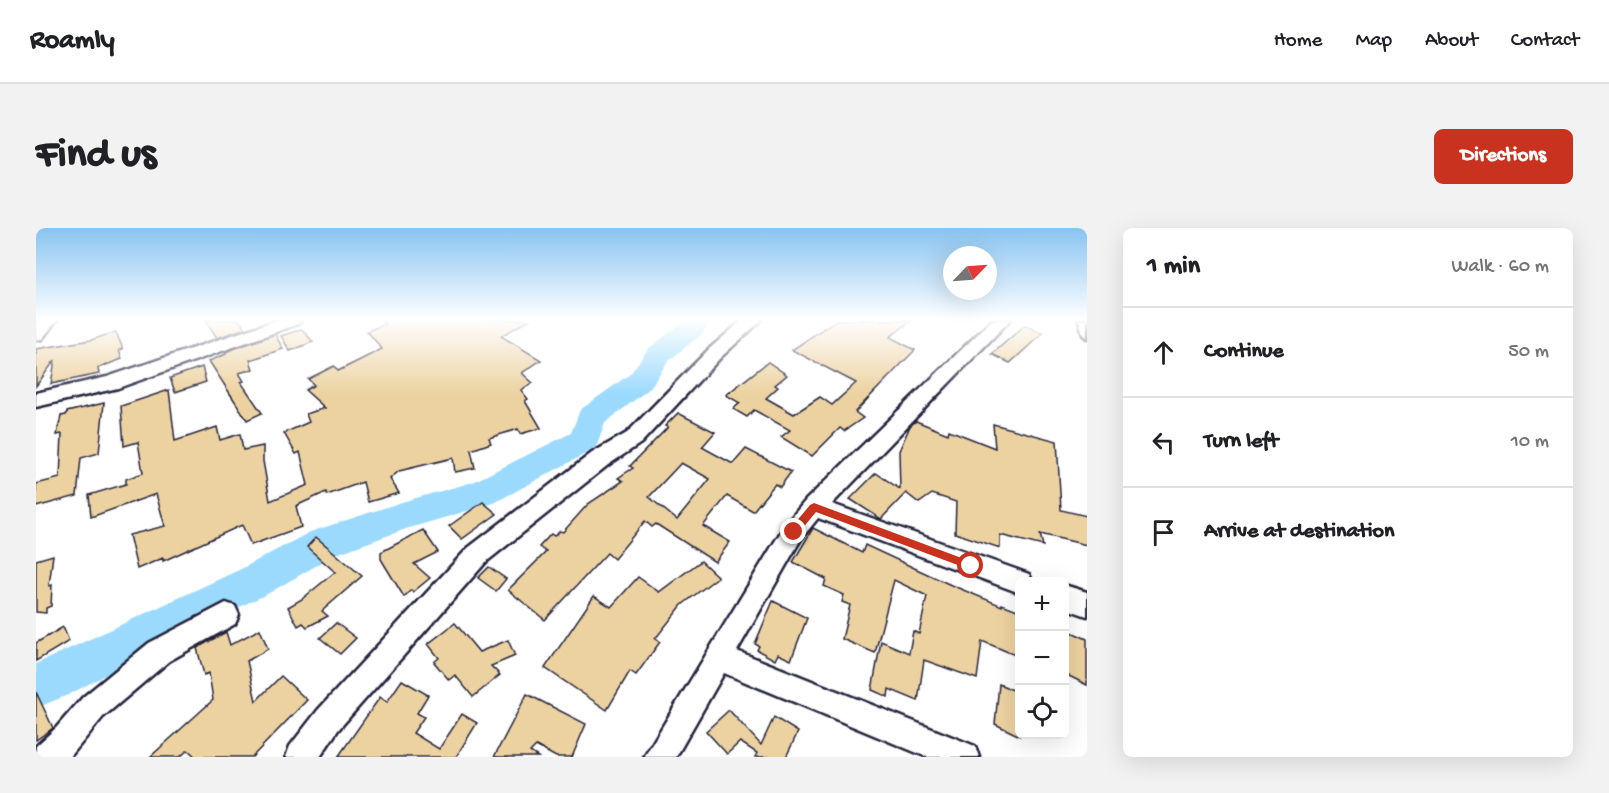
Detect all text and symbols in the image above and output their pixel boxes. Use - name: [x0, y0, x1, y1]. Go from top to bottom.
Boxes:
- text: Roamly: [30, 25, 115, 58]
- text: Home: [1274, 29, 1322, 54]
- text: Map: [1355, 29, 1392, 54]
- text: About: [1425, 29, 1478, 54]
- text: Contact: [1511, 29, 1579, 54]
- button: Directions: [1434, 129, 1573, 184]
- text: Find us: [36, 132, 156, 181]
- north arrow: [943, 246, 997, 300]
- text: 1 min: [1147, 252, 1200, 283]
- text: Walk · 60 m: [1451, 256, 1549, 279]
- icon: ahead: [1147, 336, 1180, 369]
- text: Continue: [1204, 339, 1284, 365]
- text: 50 m: [1508, 341, 1549, 364]
- icon: left: [1147, 426, 1180, 459]
- text: Turn left: [1204, 429, 1278, 455]
- text: 10 m: [1511, 431, 1549, 454]
- icon: arrive: [1147, 516, 1180, 549]
- route end: [780, 518, 806, 544]
- text: Arrive at destination: [1204, 519, 1394, 545]
- route start: [957, 552, 983, 578]
- map controls: [1015, 577, 1069, 739]
- button: +: [1015, 577, 1069, 631]
- button: −: [1015, 631, 1069, 685]
- button: locate: [1015, 685, 1069, 739]

